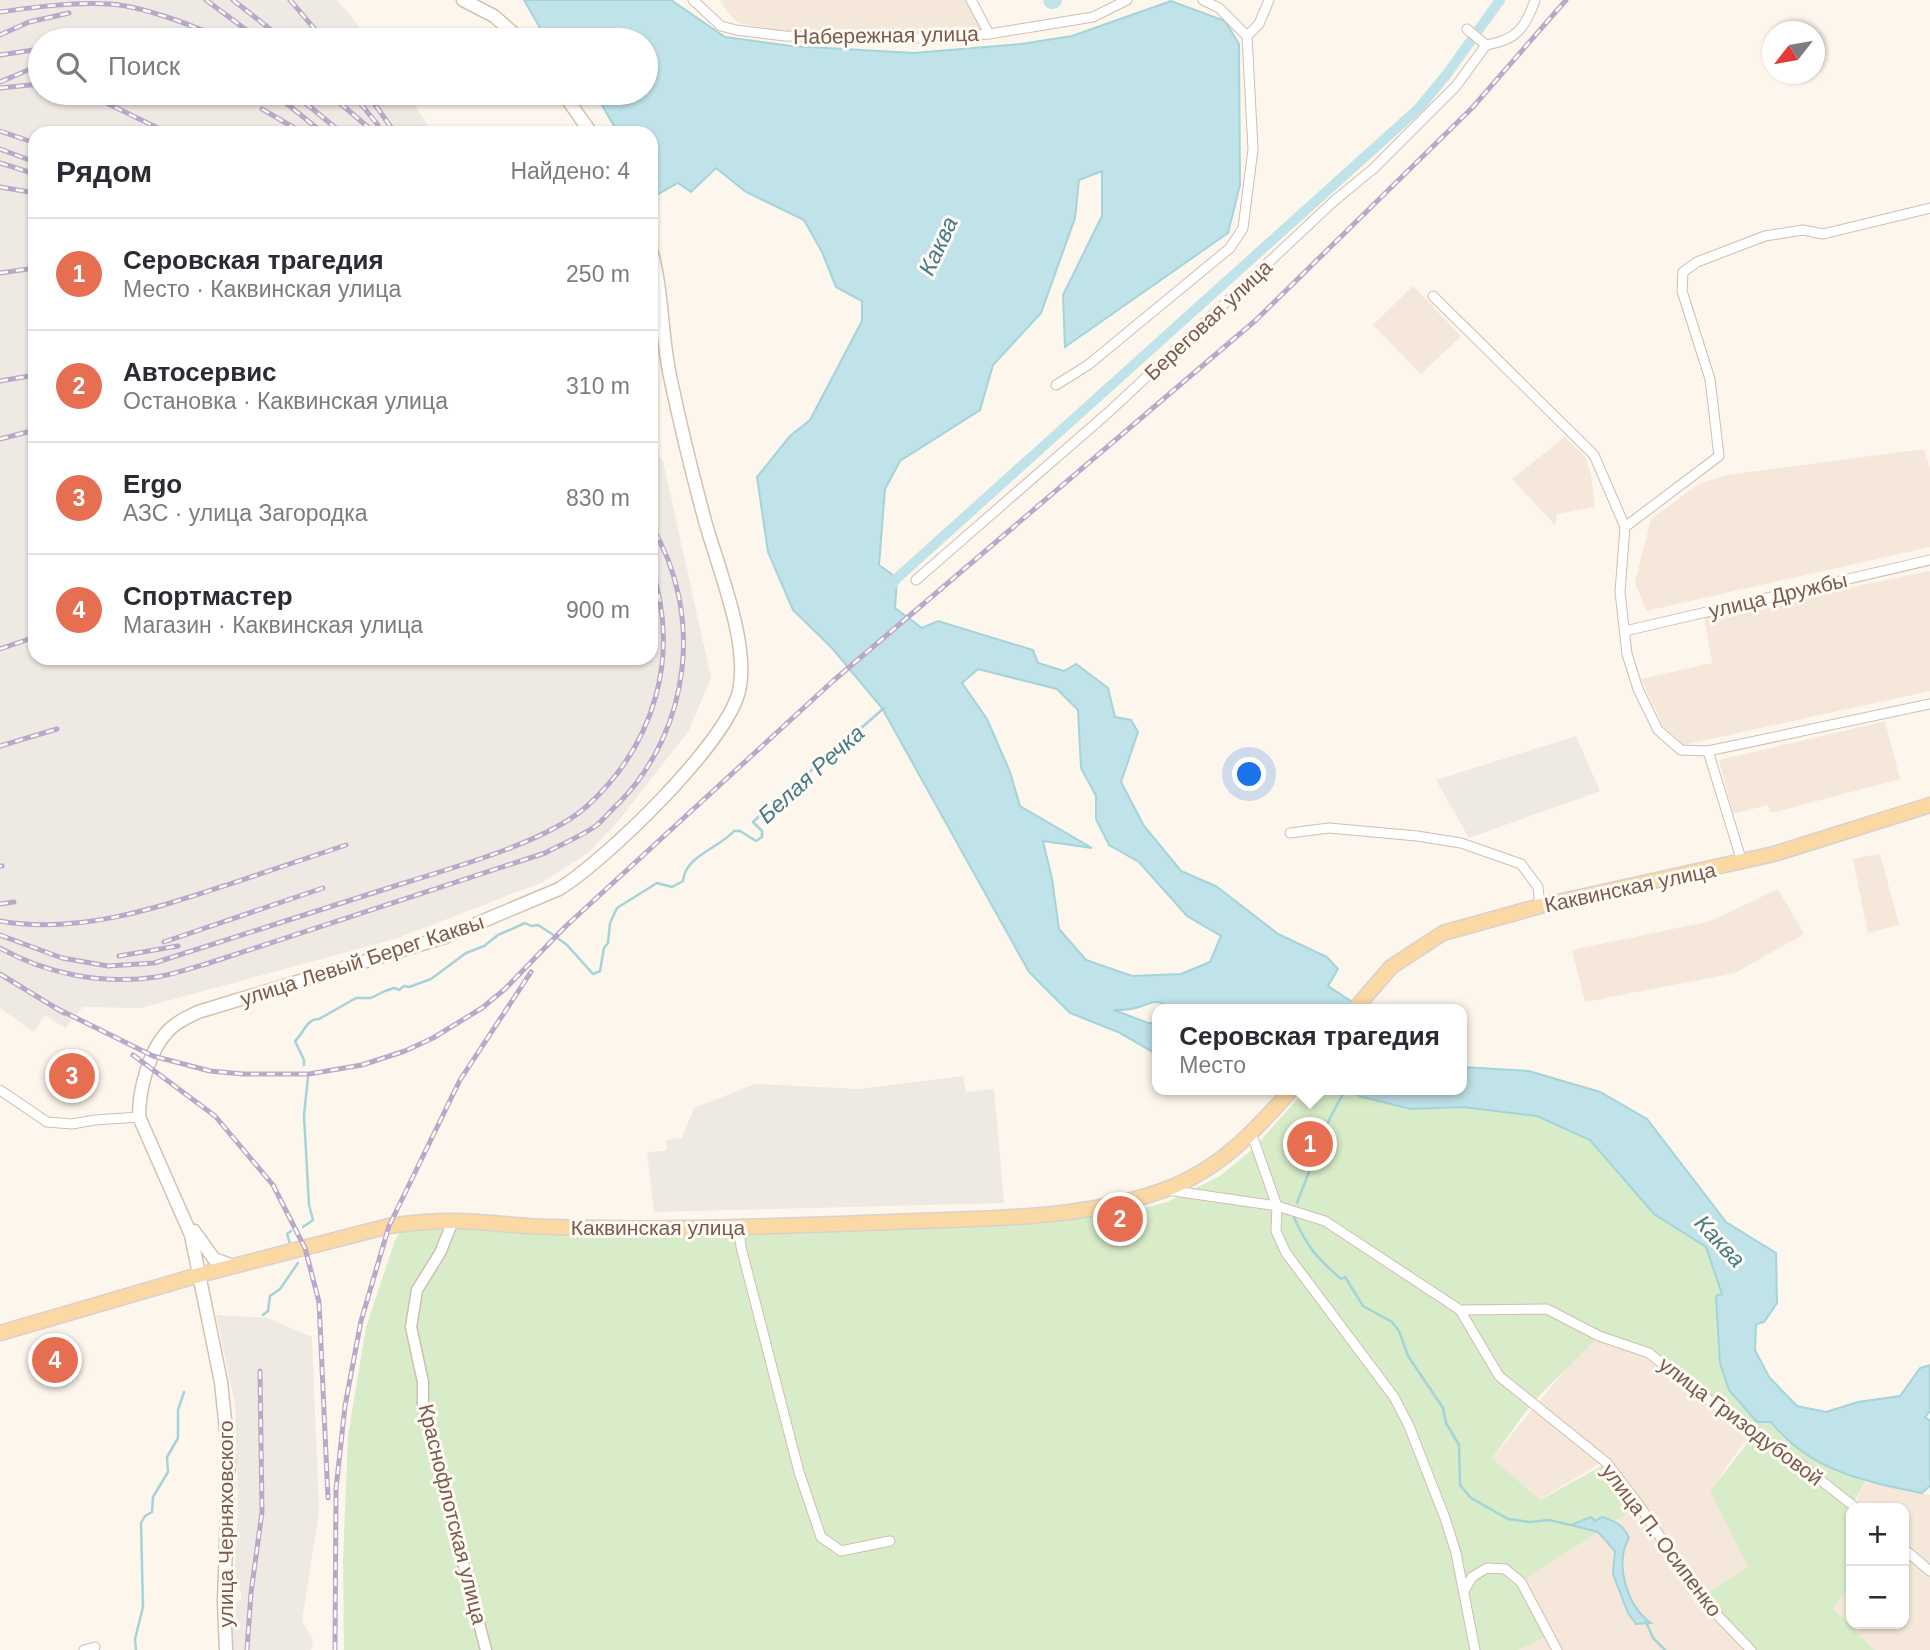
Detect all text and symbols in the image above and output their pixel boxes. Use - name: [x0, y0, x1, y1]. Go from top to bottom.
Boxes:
- north arrow: [1762, 21, 1825, 84]
- street label: Набережная улица: [793, 22, 979, 48]
- search box: [28, 28, 658, 105]
- icon: search: [52, 48, 90, 86]
- text: Поиск: [108, 51, 180, 81]
- text: Рядом: [56, 155, 152, 188]
- text: Найдено: 4: [510, 158, 630, 184]
- water label: Каква: [913, 213, 963, 279]
- text: Серовская трагедия: [123, 245, 384, 275]
- street label: Береговая улица: [1140, 255, 1276, 385]
- text: 1: [73, 261, 85, 287]
- text: 250 m: [566, 261, 630, 287]
- text: Место · Каквинская улица: [123, 276, 401, 302]
- text: Автосервис: [123, 357, 277, 387]
- text: 2: [73, 373, 85, 399]
- text: 310 m: [566, 373, 630, 399]
- text: Остановка · Каквинская улица: [123, 388, 448, 414]
- text: Ergo: [123, 469, 182, 499]
- text: 3: [73, 485, 85, 511]
- text: 830 m: [566, 485, 630, 511]
- text: АЗС · улица Загородка: [123, 500, 368, 526]
- street label: улица Дружбы: [1707, 568, 1849, 622]
- text: Спортмастер: [123, 581, 293, 611]
- text: 4: [73, 597, 85, 623]
- text: 900 m: [566, 597, 630, 623]
- text: Магазин · Каквинская улица: [123, 612, 423, 638]
- water label: Белая Речка: [753, 720, 869, 828]
- your location: [1232, 757, 1266, 791]
- street label: Каквинская улица: [1542, 858, 1718, 916]
- street label: улица Левый Берег Каквы: [237, 910, 487, 1010]
- popup: [1152, 1004, 1467, 1095]
- text: Серовская трагедия: [1179, 1021, 1440, 1051]
- pin: 3: [49, 1050, 95, 1102]
- text: Место: [1179, 1052, 1246, 1078]
- pin: 1: [1287, 1118, 1333, 1170]
- pin: 2: [1097, 1193, 1143, 1245]
- water label: Каква: [1690, 1210, 1750, 1272]
- street label: Каквинская улица: [571, 1216, 745, 1239]
- pin: 4: [32, 1334, 78, 1386]
- street label: улица Гризодубовой: [1655, 1352, 1827, 1490]
- street label: Краснофлотская улица: [414, 1402, 492, 1627]
- street label: улица Черняховского: [214, 1420, 237, 1628]
- street label: улица П. Осипенко: [1597, 1459, 1727, 1621]
- map controls: [1846, 1503, 1909, 1629]
- button: +: [1846, 1503, 1909, 1566]
- button: −: [1846, 1566, 1909, 1629]

